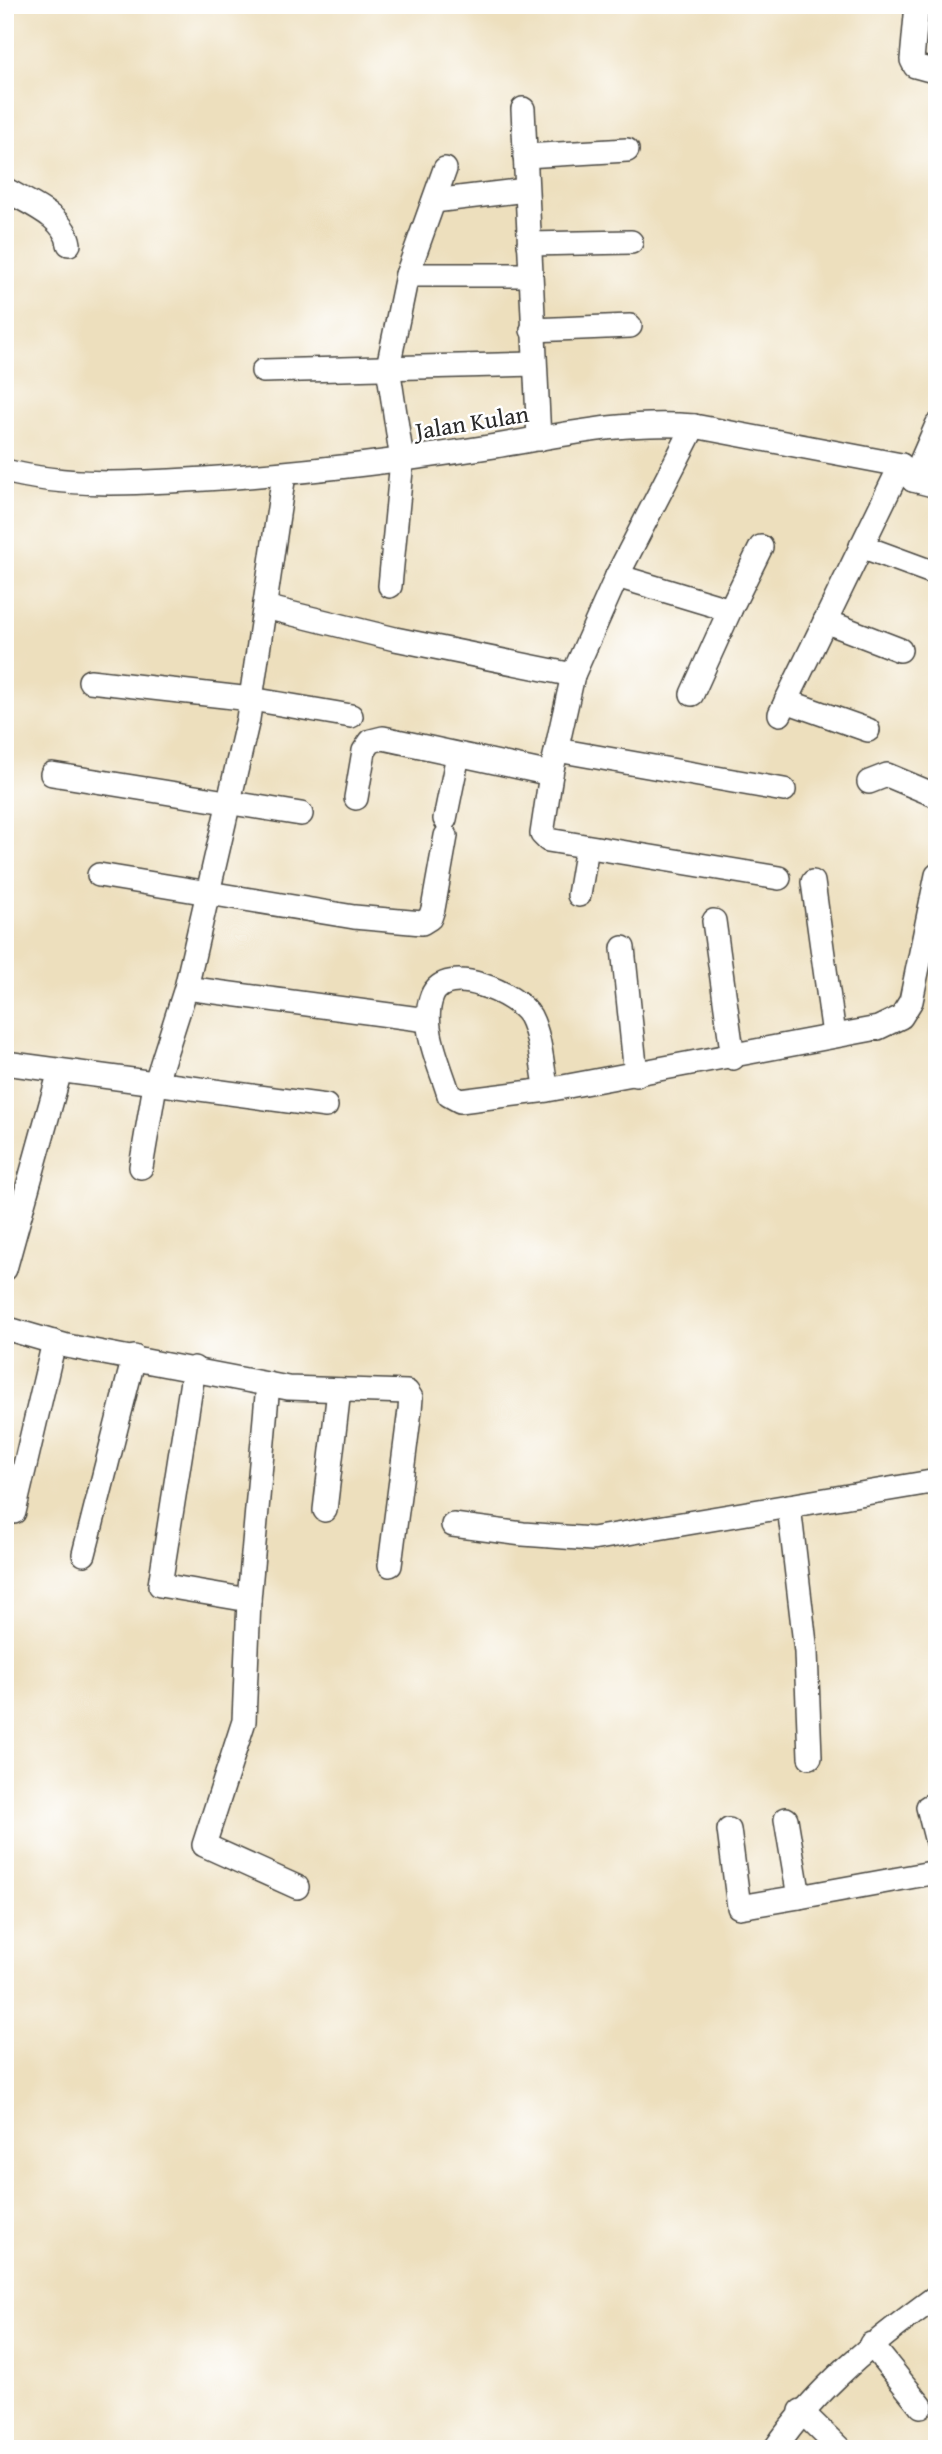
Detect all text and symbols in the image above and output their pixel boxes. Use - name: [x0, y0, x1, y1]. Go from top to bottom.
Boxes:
- street label: Jalan Kulan: [410, 396, 532, 449]

